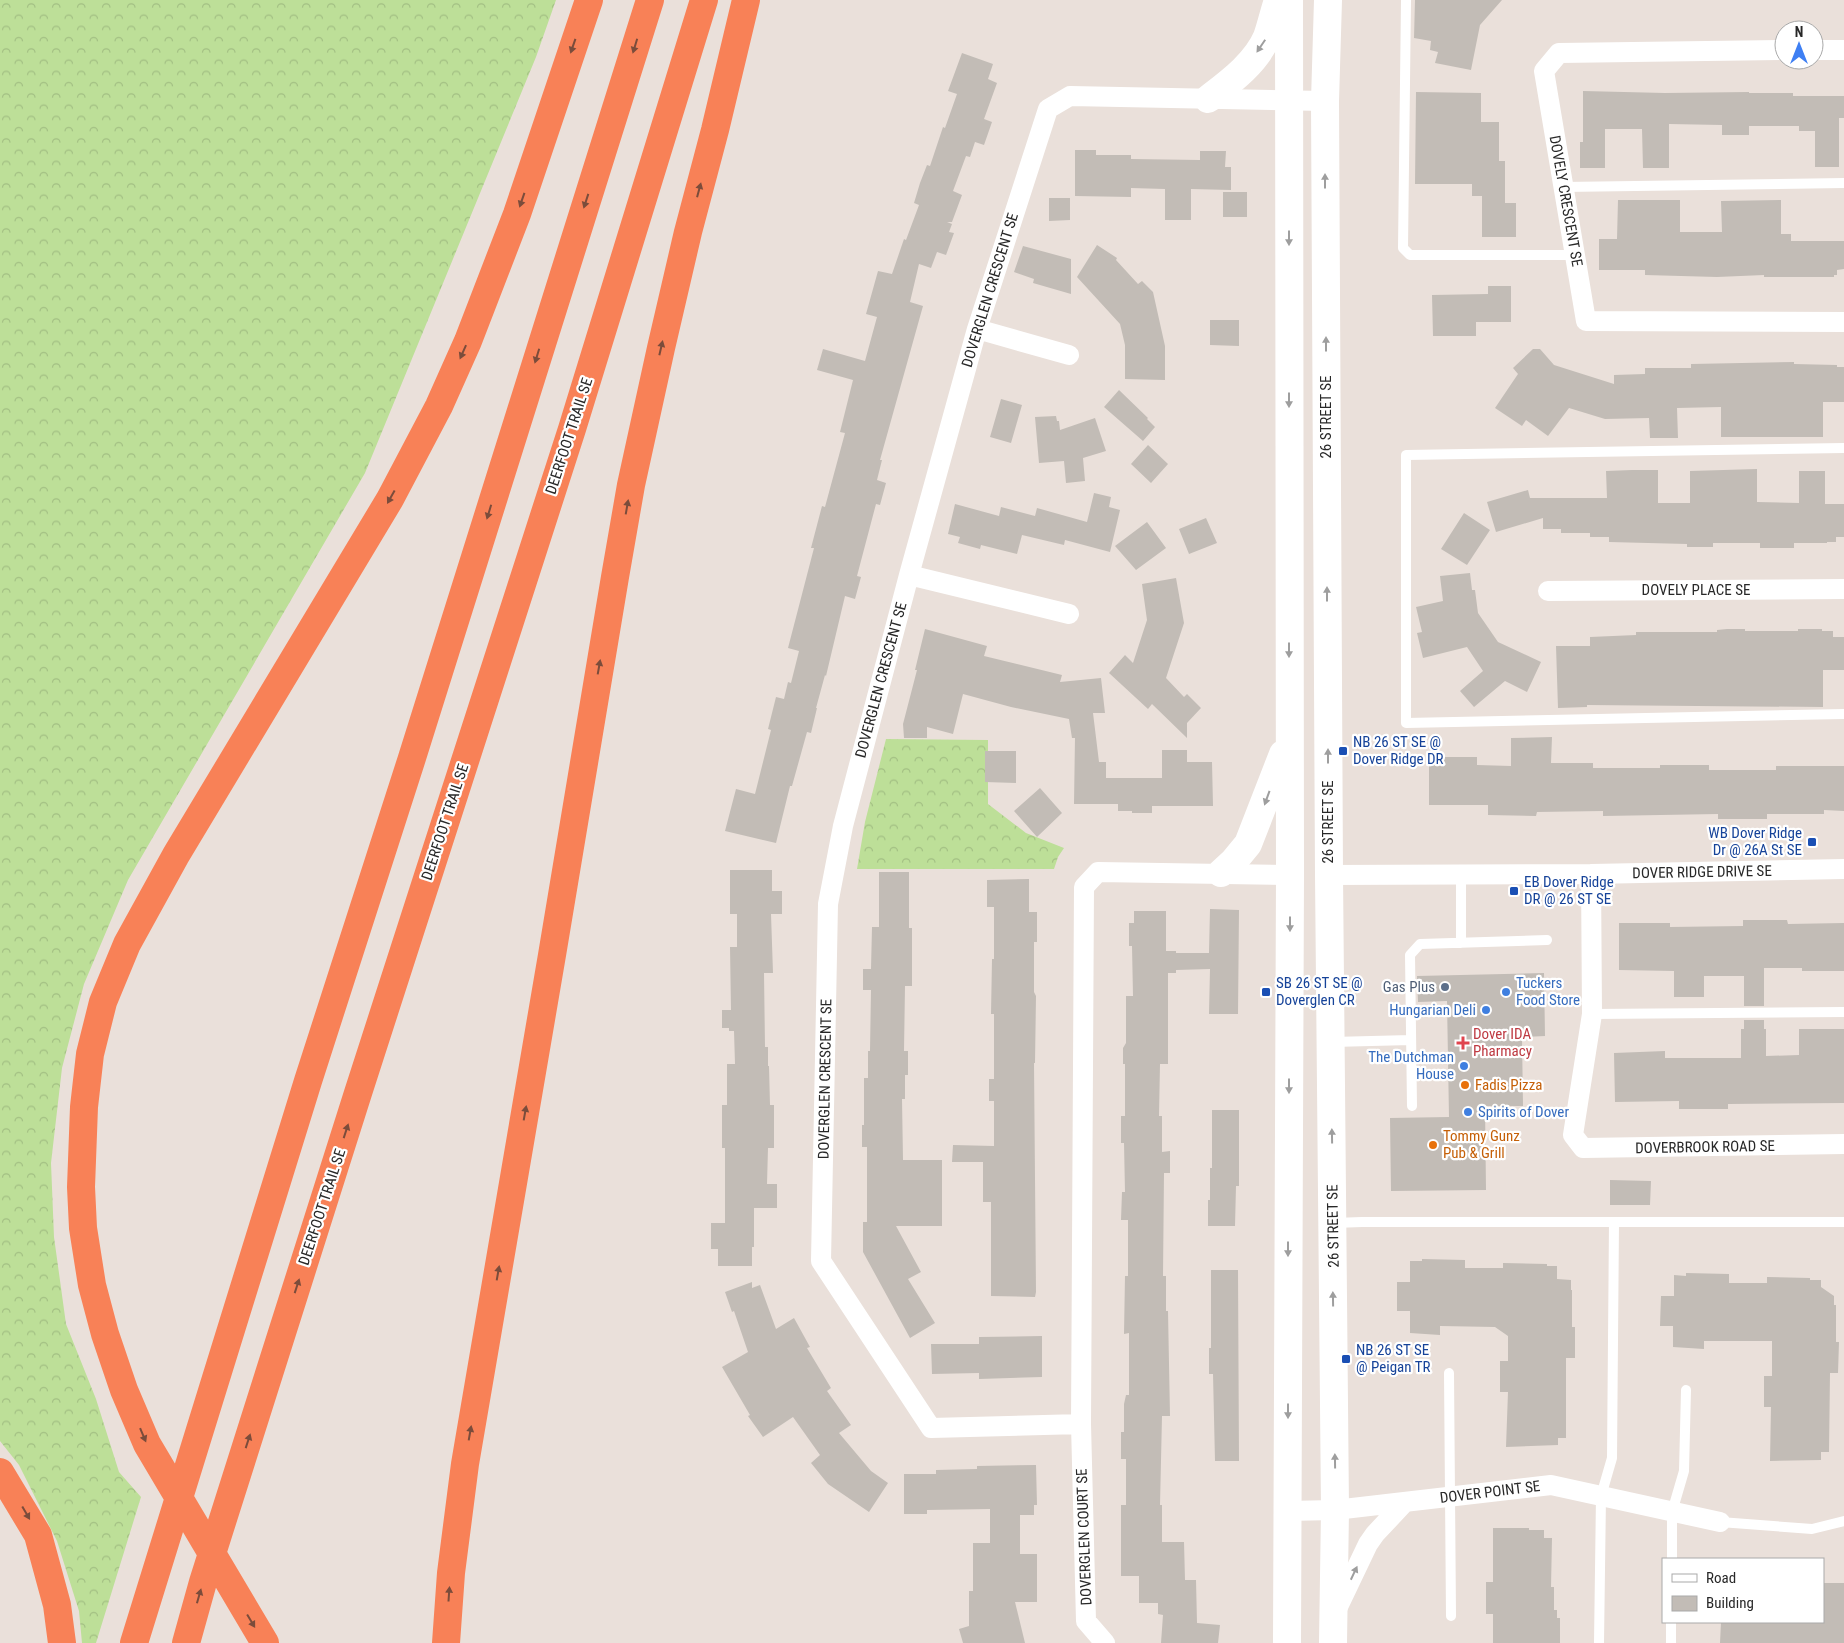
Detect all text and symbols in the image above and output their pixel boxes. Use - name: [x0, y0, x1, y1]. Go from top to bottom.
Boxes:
- north arrow: [1774, 20, 1824, 70]
- text: N: [1795, 24, 1803, 40]
- one-way arrow: [569, 39, 577, 54]
- one-way arrow: [631, 39, 638, 54]
- one-way arrow: [1256, 39, 1266, 52]
- street label: DOVELY CRESCENT SE: [1546, 134, 1586, 268]
- one-way arrow: [1321, 173, 1329, 189]
- one-way arrow: [695, 183, 703, 198]
- one-way arrow: [517, 193, 525, 208]
- one-way arrow: [582, 194, 590, 209]
- street label: DOVERGLEN CRESCENT SE: [958, 211, 1022, 369]
- one-way arrow: [1285, 230, 1293, 246]
- one-way arrow: [1322, 336, 1330, 352]
- one-way arrow: [657, 341, 665, 356]
- one-way arrow: [459, 345, 467, 359]
- one-way arrow: [533, 349, 541, 364]
- street label: 26 STREET SE: [1317, 375, 1335, 459]
- street label: DEERFOOT TRAIL SE: [542, 376, 596, 496]
- one-way arrow: [1285, 392, 1293, 408]
- one-way arrow: [387, 490, 395, 504]
- one-way arrow: [624, 499, 632, 515]
- one-way arrow: [485, 504, 492, 519]
- street label: DOVELY PLACE SE: [1642, 581, 1750, 599]
- one-way arrow: [1323, 586, 1331, 602]
- street label: DOVERGLEN CRESCENT SE: [852, 600, 910, 760]
- one-way arrow: [1285, 642, 1293, 658]
- one-way arrow: [596, 659, 604, 675]
- place label: NB 26 ST SE @ Dover Ridge DR: [1353, 733, 1444, 768]
- marker: NB 26 ST SE @ Dover Ridge DR: [1337, 745, 1349, 757]
- one-way arrow: [1324, 748, 1332, 764]
- street label: DEERFOOT TRAIL SE: [418, 762, 472, 882]
- street label: 26 STREET SE: [1319, 780, 1337, 864]
- one-way arrow: [1263, 791, 1271, 806]
- place label: WB Dover Ridge Dr @ 26A St SE: [1708, 824, 1802, 859]
- marker: WB Dover Ridge Dr @ 26A St SE: [1806, 836, 1818, 848]
- street label: DOVER RIDGE DRIVE SE: [1632, 862, 1772, 882]
- place label: EB Dover Ridge DR @ 26 ST SE: [1524, 873, 1614, 908]
- marker: EB Dover Ridge DR @ 26 ST SE: [1508, 885, 1520, 897]
- one-way arrow: [1285, 916, 1293, 932]
- place label: SB 26 ST SE @ Doverglen CR: [1276, 974, 1363, 1009]
- place label: Tuckers Food Store: [1516, 974, 1580, 1009]
- place label: Gas Plus: [1383, 978, 1435, 996]
- marker: Gas Plus: [1439, 981, 1451, 993]
- marker: SB 26 ST SE @ Doverglen CR: [1260, 986, 1272, 998]
- marker: Tuckers Food Store: [1500, 986, 1512, 998]
- street label: DOVERGLEN CRESCENT SE: [815, 999, 835, 1159]
- place label: Hungarian Deli: [1389, 1001, 1476, 1019]
- marker: Hungarian Deli: [1480, 1004, 1492, 1016]
- place label: Dover IDA Pharmacy: [1473, 1025, 1532, 1060]
- marker: Dover IDA Pharmacy: [1457, 1037, 1469, 1049]
- place label: The Dutchman House: [1368, 1048, 1454, 1083]
- marker: The Dutchman House: [1458, 1060, 1470, 1072]
- place label: Fadis Pizza: [1475, 1076, 1542, 1094]
- one-way arrow: [1285, 1078, 1293, 1094]
- marker: Fadis Pizza: [1459, 1079, 1471, 1091]
- place label: Spirits of Dover: [1478, 1103, 1569, 1121]
- one-way arrow: [522, 1105, 530, 1121]
- marker: Spirits of Dover: [1462, 1106, 1474, 1118]
- one-way arrow: [343, 1124, 350, 1139]
- place label: Tommy Gunz Pub & Grill: [1443, 1127, 1520, 1162]
- one-way arrow: [1327, 1128, 1335, 1144]
- street label: DOVERBROOK ROAD SE: [1635, 1137, 1775, 1157]
- marker: Tommy Gunz Pub & Grill: [1427, 1139, 1439, 1151]
- street label: DEERFOOT TRAIL SE: [295, 1147, 349, 1267]
- street label: 26 STREET SE: [1323, 1184, 1343, 1268]
- one-way arrow: [1284, 1241, 1292, 1257]
- one-way arrow: [494, 1265, 502, 1281]
- one-way arrow: [293, 1278, 301, 1293]
- one-way arrow: [1329, 1290, 1337, 1306]
- place label: NB 26 ST SE @ Peigan TR: [1356, 1341, 1430, 1376]
- marker: NB 26 ST SE @ Peigan TR: [1340, 1353, 1352, 1365]
- one-way arrow: [1284, 1403, 1292, 1419]
- one-way arrow: [466, 1425, 474, 1441]
- one-way arrow: [140, 1428, 148, 1442]
- one-way arrow: [244, 1433, 252, 1448]
- one-way arrow: [1331, 1453, 1339, 1469]
- street label: DOVERGLEN COURT SE: [1073, 1468, 1095, 1606]
- street label: DOVER POINT SE: [1439, 1477, 1541, 1507]
- one-way arrow: [21, 1507, 30, 1520]
- legend: [1662, 1558, 1824, 1623]
- one-way arrow: [1350, 1566, 1358, 1580]
- text: Road: [1706, 1569, 1736, 1587]
- one-way arrow: [446, 1586, 454, 1602]
- one-way arrow: [196, 1589, 204, 1604]
- text: Building: [1706, 1594, 1754, 1612]
- one-way arrow: [247, 1614, 256, 1627]

